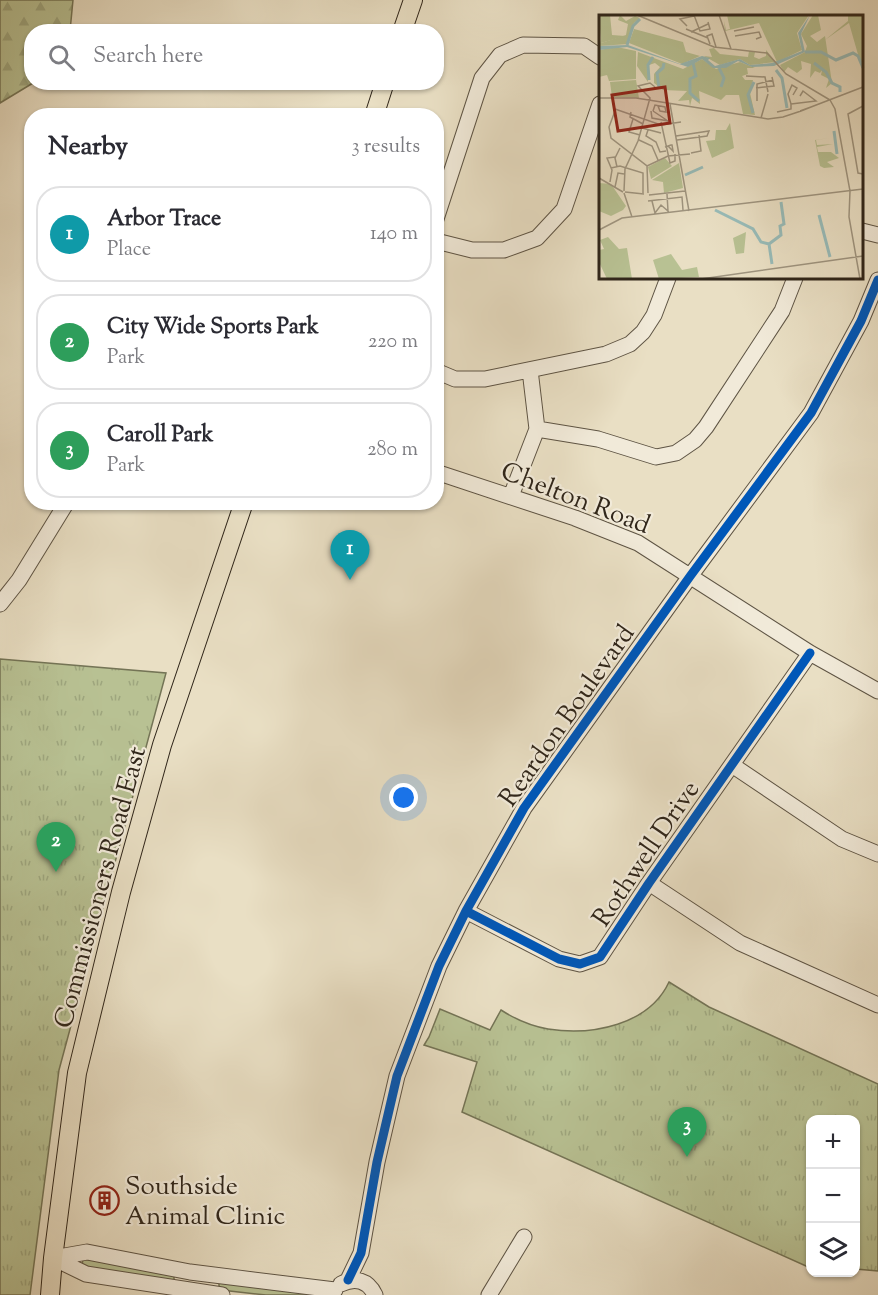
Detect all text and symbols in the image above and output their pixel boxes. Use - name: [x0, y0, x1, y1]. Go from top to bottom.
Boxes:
- inset map: [599, 15, 863, 279]
- search box: [24, 24, 444, 90]
- icon: search: [45, 41, 78, 74]
- text: Search here: [93, 41, 203, 73]
- text: Nearby: [48, 129, 128, 166]
- text: 3 results: [351, 133, 420, 162]
- text: Arbor Trace: [107, 204, 221, 236]
- text: 1: [66, 220, 73, 249]
- text: 140 m: [370, 220, 418, 249]
- text: Place: [107, 236, 151, 265]
- text: City Wide Sports Park: [107, 312, 319, 344]
- text: 2: [65, 328, 74, 357]
- text: 220 m: [368, 328, 418, 357]
- text: Park: [107, 344, 145, 373]
- text: Caroll Park: [107, 420, 213, 452]
- text: 3: [65, 436, 74, 465]
- text: 280 m: [367, 436, 418, 465]
- text: Park: [107, 452, 145, 481]
- street label: Chelton Road: [495, 454, 656, 545]
- pin: 1: [330, 530, 370, 580]
- street label: Reardon Boulevard: [491, 618, 645, 815]
- street label: Commissioners Road East: [46, 743, 157, 1033]
- street label: Rothwell Drive: [584, 774, 710, 935]
- your location: [389, 783, 418, 812]
- pin: 2: [36, 822, 76, 872]
- pin: 3: [668, 1108, 706, 1157]
- map controls: [806, 1115, 860, 1277]
- button: +: [806, 1115, 860, 1169]
- place label: Southside Animal Clinic: [125, 1169, 285, 1236]
- button: −: [806, 1169, 860, 1223]
- building icon: Southside Animal Clinic: [88, 1184, 120, 1216]
- button: layers: [806, 1223, 860, 1277]

